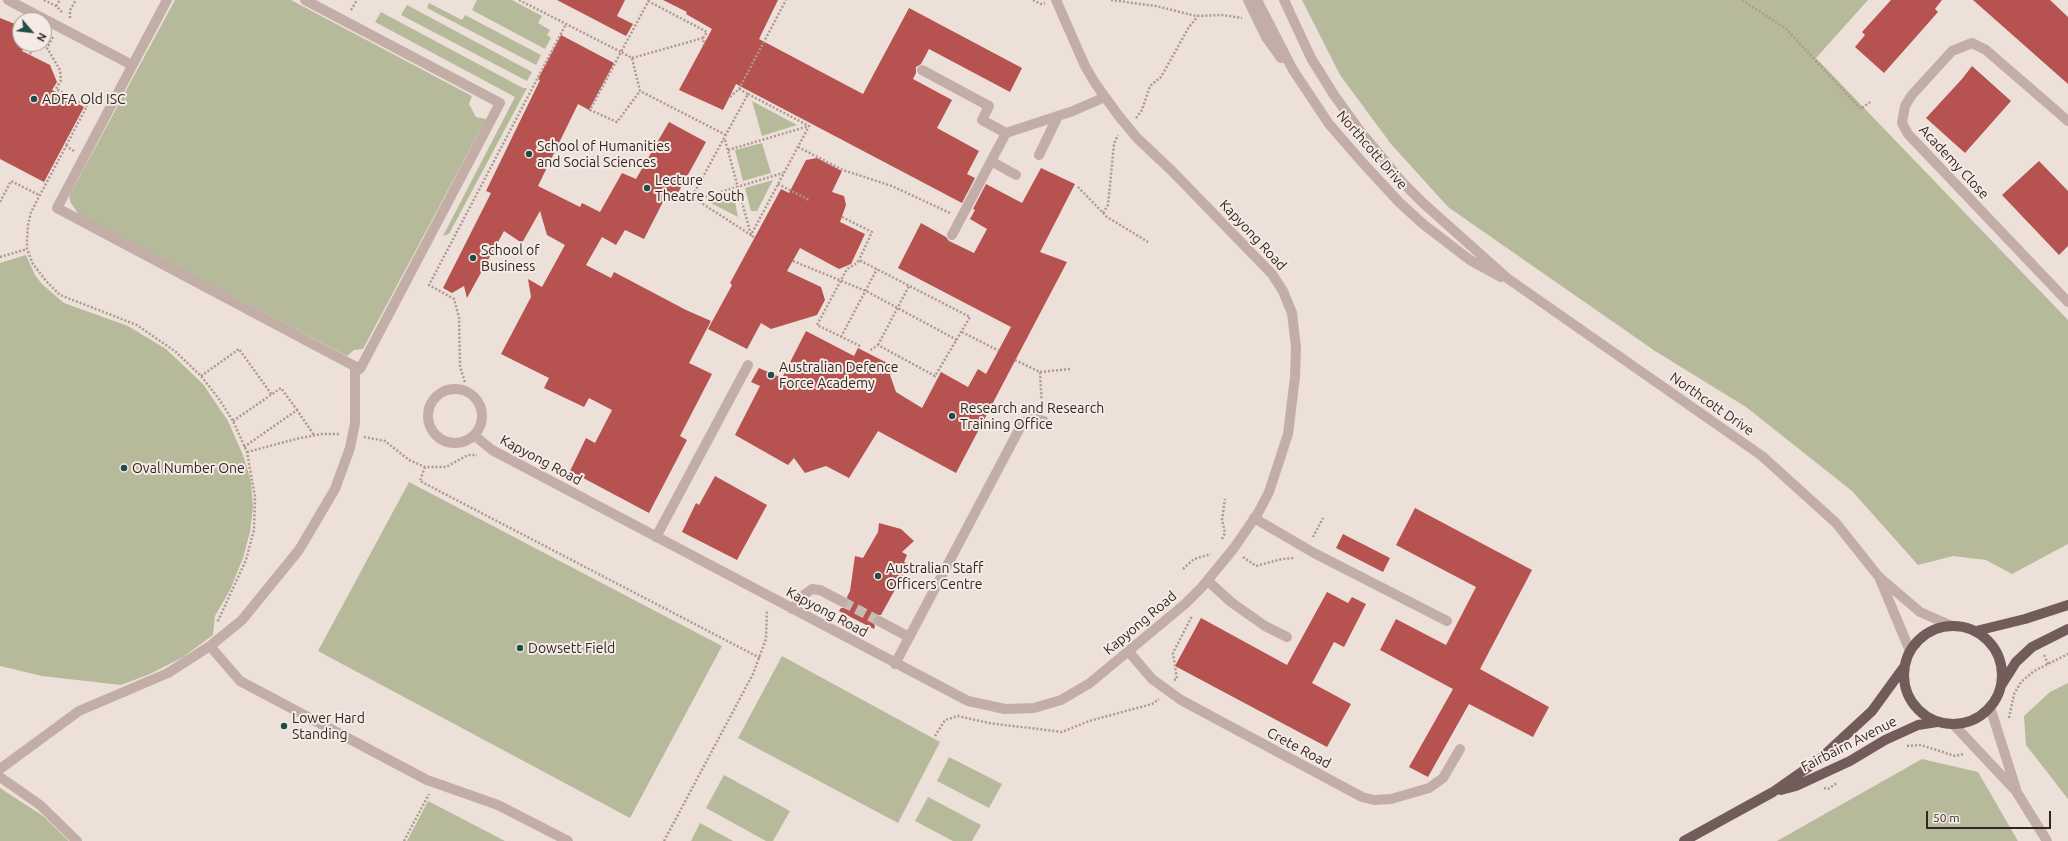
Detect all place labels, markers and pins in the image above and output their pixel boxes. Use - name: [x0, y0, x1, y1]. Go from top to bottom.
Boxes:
- place label: ADFA Old ISC: [42, 91, 126, 107]
- marker: ADFA Old ISC: [29, 94, 39, 104]
- place label: School of Humanities and Social Sciences: [537, 138, 670, 170]
- marker: School of Humanities and Social Sciences: [524, 149, 534, 159]
- place label: Lecture Theatre South: [655, 172, 744, 204]
- marker: Lecture Theatre South: [642, 183, 652, 193]
- place label: School of Business: [481, 242, 540, 274]
- marker: School of Business: [468, 253, 478, 263]
- place label: Australian Defence Force Academy: [779, 359, 898, 392]
- marker: Australian Defence Force Academy: [766, 370, 776, 380]
- place label: Research and Research Training Office: [960, 400, 1104, 432]
- marker: Research and Research Training Office: [947, 411, 957, 421]
- place label: Oval Number One: [132, 460, 245, 476]
- marker: Oval Number One: [119, 463, 129, 473]
- place label: Australian Staff Officers Centre: [886, 560, 983, 592]
- marker: Australian Staff Officers Centre: [873, 571, 883, 581]
- place label: Dowsett Field: [528, 640, 615, 656]
- marker: Dowsett Field: [515, 643, 525, 653]
- place label: Lower Hard Standing: [292, 710, 365, 742]
- marker: Lower Hard Standing: [279, 721, 289, 731]

